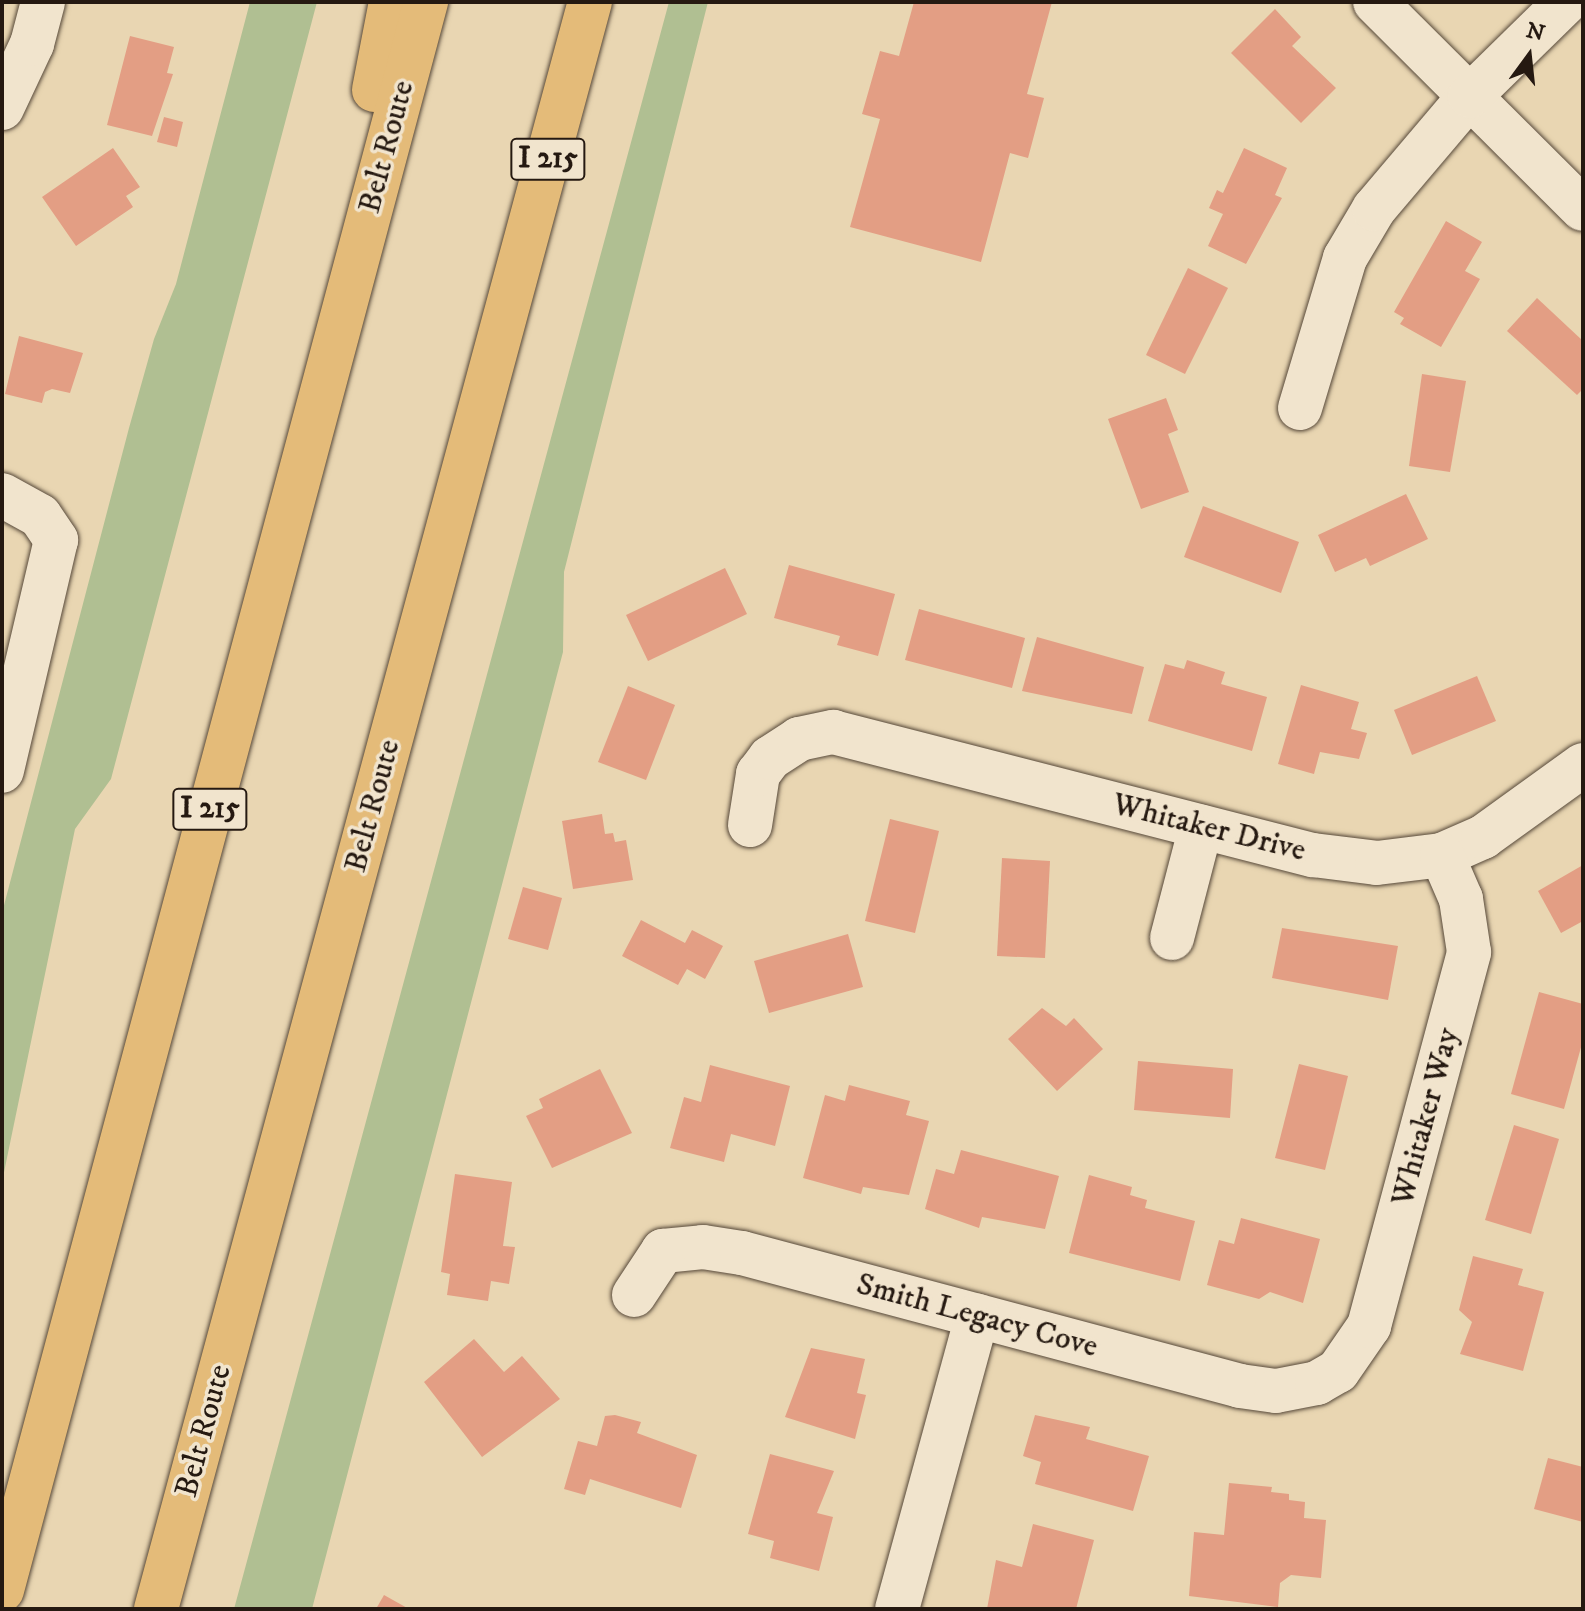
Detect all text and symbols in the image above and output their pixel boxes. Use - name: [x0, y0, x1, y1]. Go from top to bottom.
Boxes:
- north arrow: [1489, 16, 1569, 96]
- text: N: [1523, 17, 1548, 48]
- street label: Belt Route: [351, 76, 423, 218]
- road number: I 215: [510, 133, 586, 185]
- street label: Belt Route: [337, 735, 409, 877]
- road number: I 215: [172, 783, 248, 835]
- street label: Whitaker Drive: [1108, 785, 1310, 871]
- street label: Whitaker Way: [1384, 1024, 1468, 1210]
- street label: Smith Legacy Cove: [852, 1265, 1102, 1367]
- street label: Belt Route: [168, 1360, 240, 1502]

